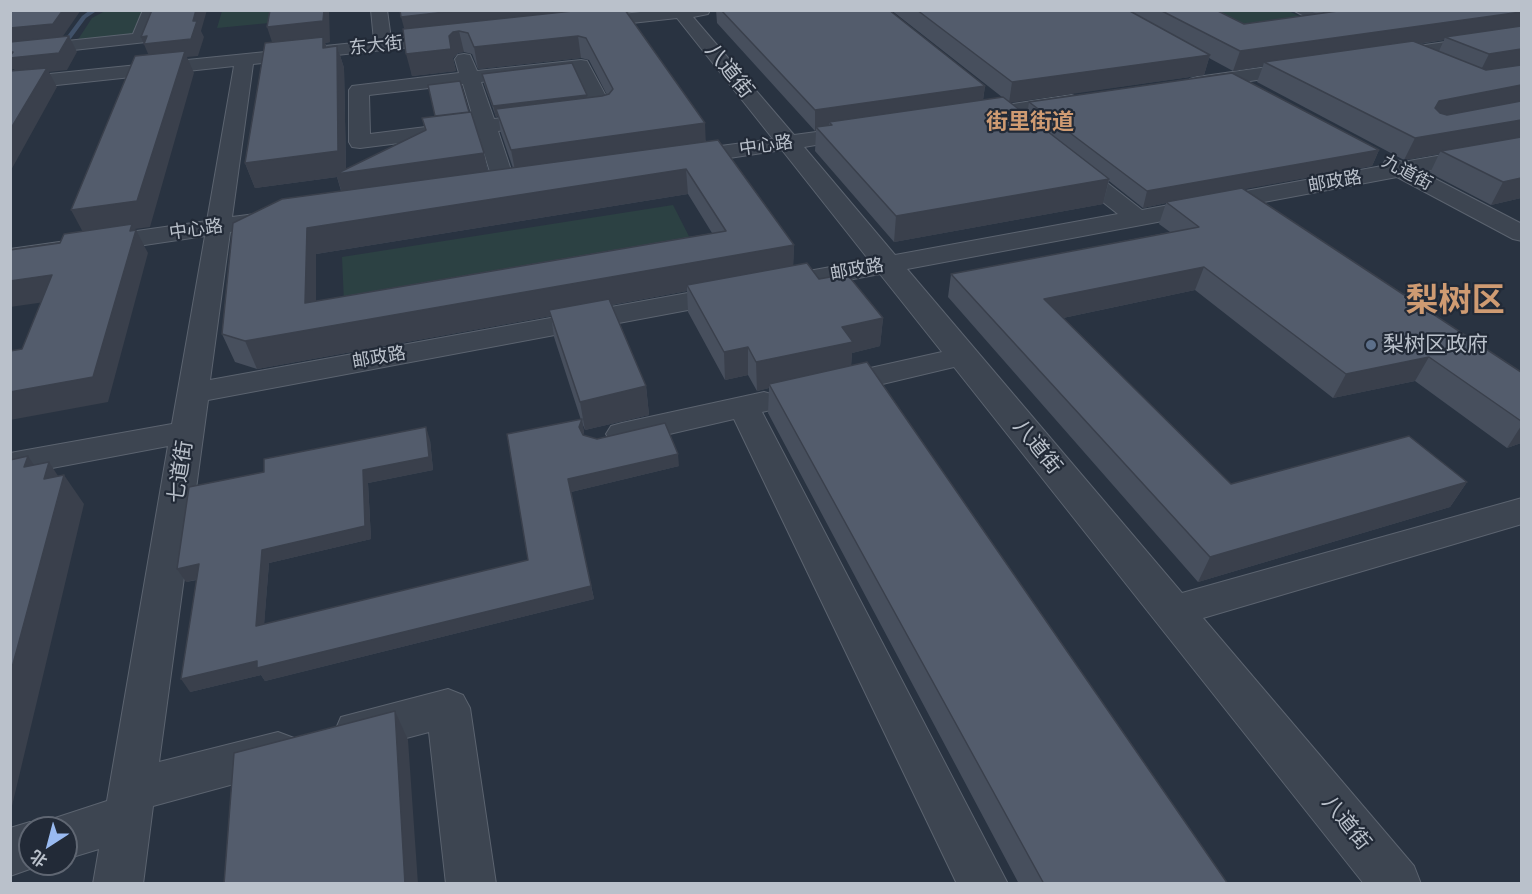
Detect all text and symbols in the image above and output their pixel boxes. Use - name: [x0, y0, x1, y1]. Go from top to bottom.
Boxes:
- street label: 东大街: [348, 32, 404, 60]
- street label: 八道街: [699, 39, 759, 103]
- district label: 街里街道: [986, 110, 1074, 136]
- street label: 中心路: [738, 132, 794, 160]
- street label: 九道街: [1378, 151, 1436, 195]
- street label: 邮政路: [1307, 167, 1363, 197]
- street label: 中心路: [168, 216, 224, 244]
- street label: 邮政路: [829, 255, 885, 285]
- district label: 梨树区: [1406, 282, 1504, 322]
- place label: 梨树区政府: [1383, 332, 1488, 358]
- marker: 梨树区政府: [1364, 338, 1378, 352]
- street label: 邮政路: [351, 343, 407, 373]
- street label: 八道街: [1007, 415, 1067, 479]
- street label: 七道街: [164, 439, 198, 505]
- street label: 八道街: [1316, 791, 1376, 855]
- north arrow: [18, 816, 78, 876]
- text: 北: [26, 845, 52, 873]

